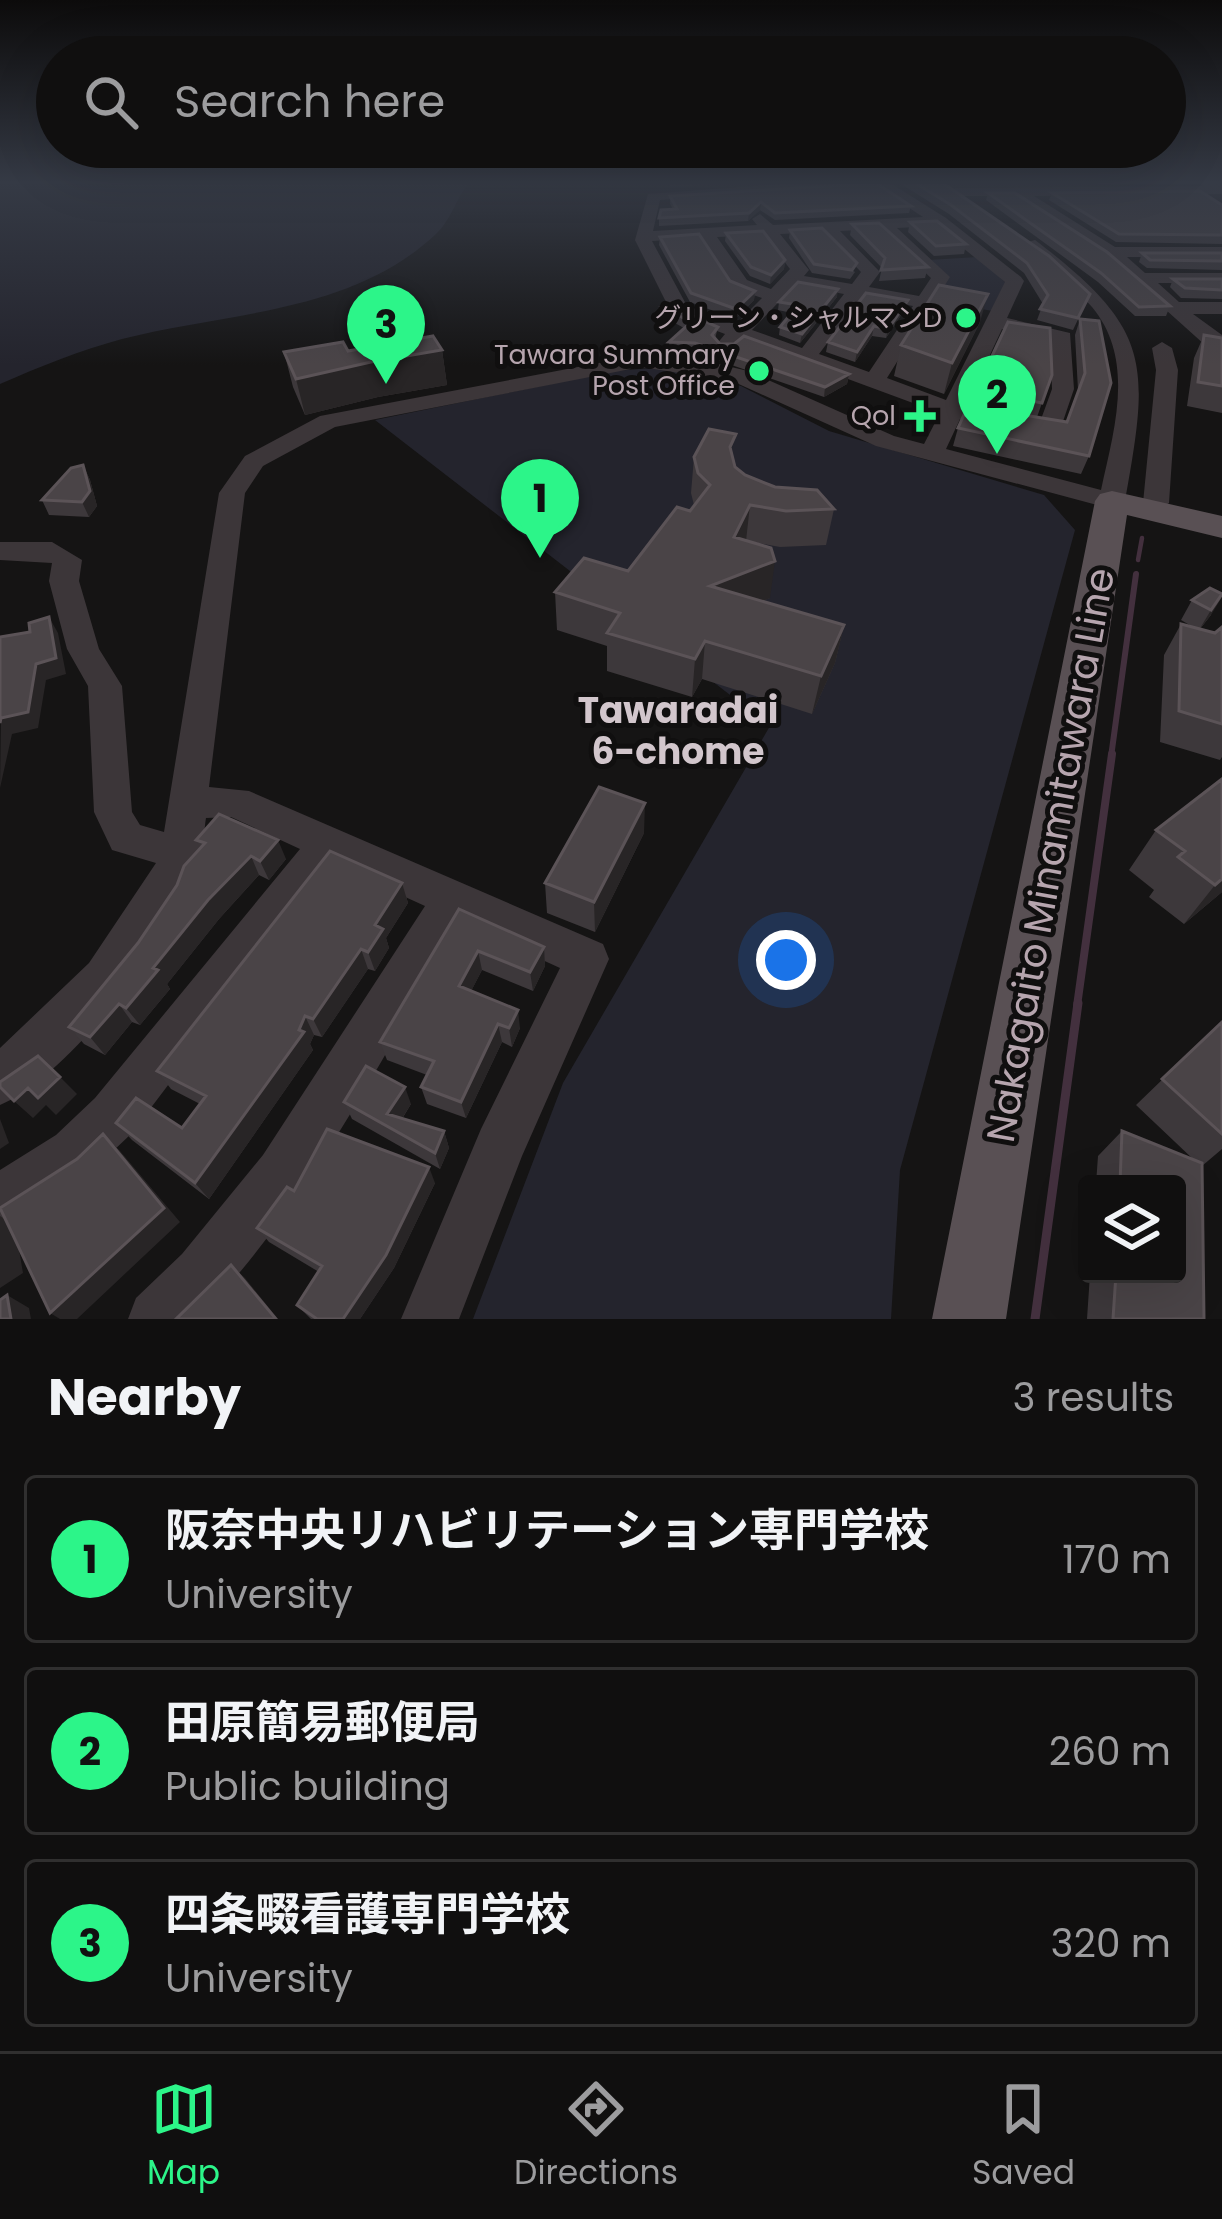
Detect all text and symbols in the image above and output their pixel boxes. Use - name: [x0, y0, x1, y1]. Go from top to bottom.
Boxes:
- search box: [36, 36, 1186, 168]
- icon: search: [78, 69, 144, 135]
- text: Search here: [174, 70, 445, 133]
- pin: 3: [347, 285, 425, 384]
- place label: グリーン・シャルマンD: [654, 299, 942, 336]
- marker: グリーン・シャルマンD: [953, 305, 979, 331]
- place label: Tawara Summary Post Office: [494, 336, 735, 404]
- pin: 2: [958, 355, 1036, 454]
- marker: Tawara Summary Post Office: [746, 358, 772, 384]
- place label: Qol: [851, 397, 896, 434]
- marker: Qol: [907, 403, 933, 429]
- pin: 1: [501, 459, 579, 558]
- street label: Nakagaito Minamitawara Line: [973, 564, 1128, 1147]
- district label: Tawaradai 6-chome: [578, 685, 778, 777]
- your location: [756, 930, 816, 990]
- map controls: [1078, 1175, 1186, 1283]
- button: layers: [1078, 1175, 1186, 1283]
- text: Nearby: [48, 1361, 241, 1433]
- text: 3 results: [1012, 1370, 1174, 1425]
- text: 阪奈中央リハビリテーション専門学校: [165, 1499, 929, 1562]
- text: 1: [83, 1532, 97, 1587]
- text: 170 m: [1062, 1532, 1171, 1587]
- text: University: [165, 1567, 353, 1622]
- text: 田原簡易郵便局: [165, 1691, 480, 1754]
- text: 2: [79, 1724, 101, 1779]
- text: 260 m: [1049, 1724, 1171, 1779]
- text: Public building: [165, 1759, 450, 1814]
- text: 四条畷看護専門学校: [165, 1883, 570, 1946]
- text: 3: [78, 1916, 102, 1971]
- text: 320 m: [1051, 1916, 1171, 1971]
- text: University: [165, 1951, 353, 2006]
- tab: Map: [147, 2076, 220, 2198]
- tab: Directions: [514, 2076, 678, 2198]
- tab: Saved: [972, 2076, 1075, 2198]

